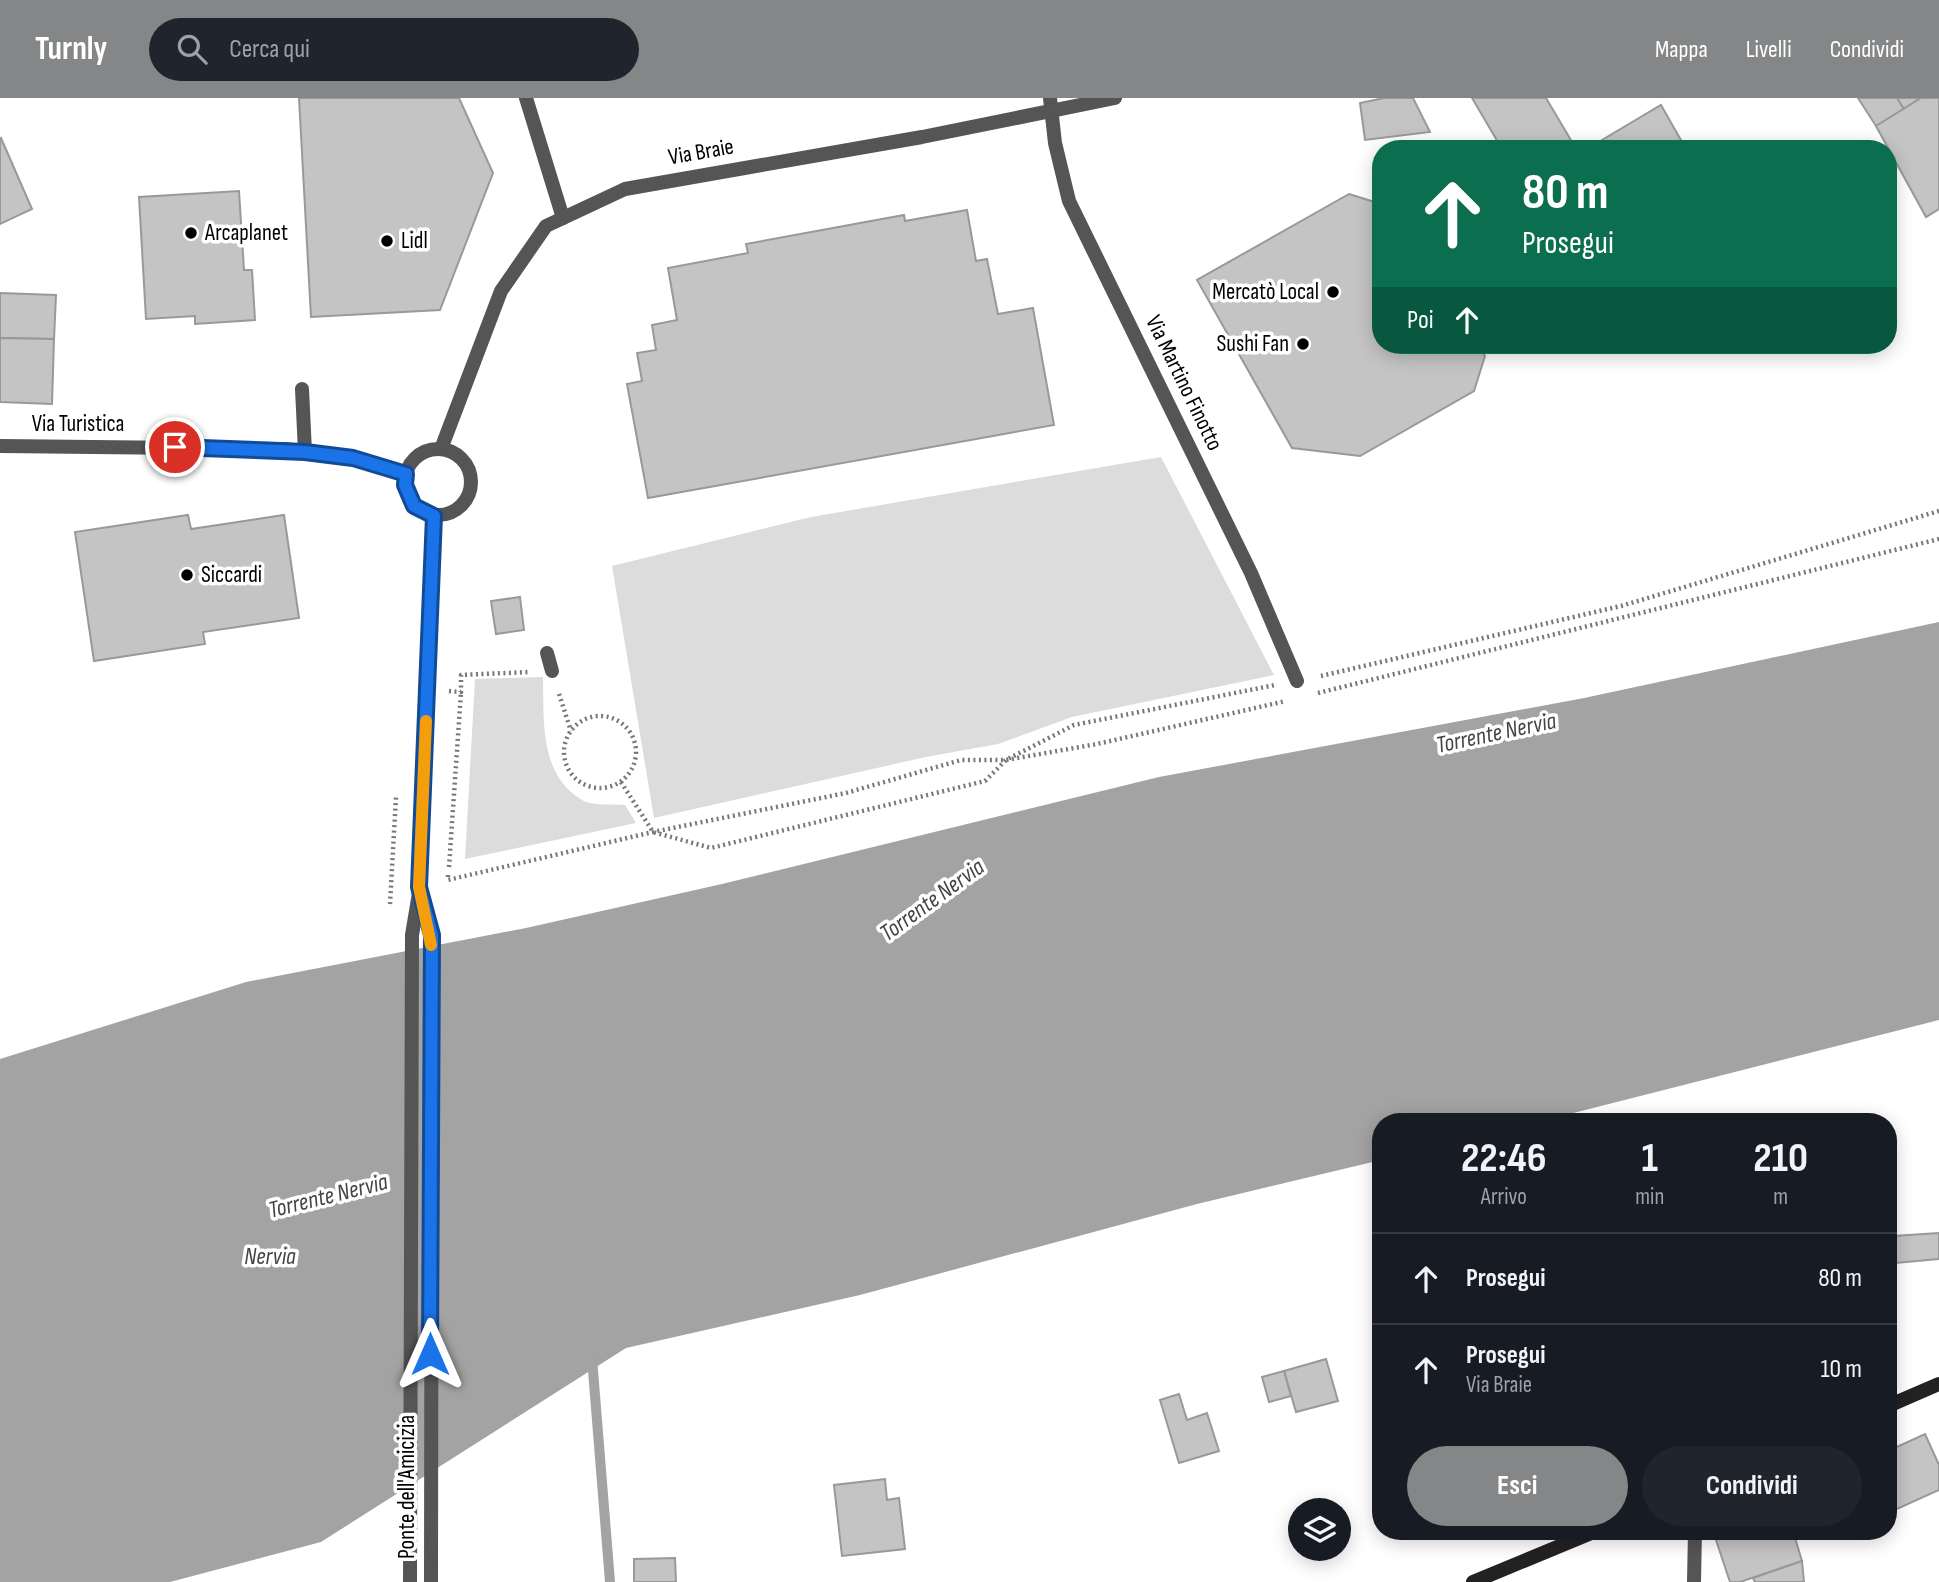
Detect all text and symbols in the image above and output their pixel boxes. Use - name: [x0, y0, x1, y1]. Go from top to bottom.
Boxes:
- search box: [149, 18, 639, 81]
- text: Turnly: [35, 29, 107, 69]
- icon: search: [173, 30, 211, 68]
- text: Cerca qui: [229, 34, 310, 65]
- text: Mappa: [1655, 35, 1708, 64]
- text: Livelli: [1746, 35, 1792, 64]
- text: Condividi: [1830, 35, 1904, 64]
- street label: Via Braie: [666, 132, 736, 172]
- text: 80 m: [1522, 164, 1609, 223]
- icon: ahead: [1407, 168, 1498, 259]
- place label: Arcaplanet: [204, 219, 288, 247]
- text: Prosegui: [1522, 224, 1614, 263]
- marker: Arcaplanet: [183, 225, 199, 241]
- place label: Lidl: [401, 227, 428, 255]
- marker: Lidl: [379, 233, 395, 249]
- place label: Mercatò Local: [1212, 278, 1319, 306]
- marker: Mercatò Local: [1325, 284, 1341, 300]
- icon: ahead: [1448, 301, 1486, 339]
- text: Poi: [1407, 305, 1434, 336]
- street label: Via Martino Finotto: [1139, 311, 1229, 455]
- place label: Sushi Fan: [1217, 330, 1289, 358]
- marker: Sushi Fan: [1295, 336, 1311, 352]
- street label: Via Turistica: [32, 410, 124, 438]
- pin: [145, 417, 205, 477]
- icon: arrive: [156, 428, 194, 466]
- place label: Siccardi: [201, 561, 262, 589]
- marker: Siccardi: [179, 567, 195, 583]
- water label: Torrente Nervia: [1433, 706, 1559, 760]
- water label: Torrente Nervia: [874, 852, 990, 948]
- text: 22:46: [1461, 1133, 1546, 1184]
- text: 1: [1642, 1133, 1658, 1184]
- text: 210: [1753, 1133, 1808, 1184]
- water label: Torrente Nervia: [265, 1167, 391, 1225]
- text: Arrivo: [1481, 1183, 1527, 1211]
- text: min: [1635, 1183, 1664, 1211]
- text: m: [1773, 1183, 1788, 1211]
- water label: Nervia: [244, 1242, 296, 1271]
- icon: ahead: [1407, 1260, 1445, 1298]
- text: Prosegui: [1466, 1263, 1545, 1294]
- text: 80 m: [1818, 1263, 1862, 1294]
- position arrow: [393, 1317, 467, 1391]
- text: Prosegui: [1466, 1340, 1545, 1371]
- icon: ahead: [1407, 1351, 1445, 1389]
- text: 10 m: [1820, 1354, 1862, 1385]
- text: Via Braie: [1466, 1371, 1532, 1399]
- street label: Ponte dell'Amicizia: [393, 1415, 421, 1559]
- button: Esci: [1407, 1446, 1628, 1526]
- button: Condividi: [1642, 1446, 1862, 1526]
- map controls: [1288, 1498, 1351, 1561]
- button: layers: [1288, 1498, 1351, 1561]

